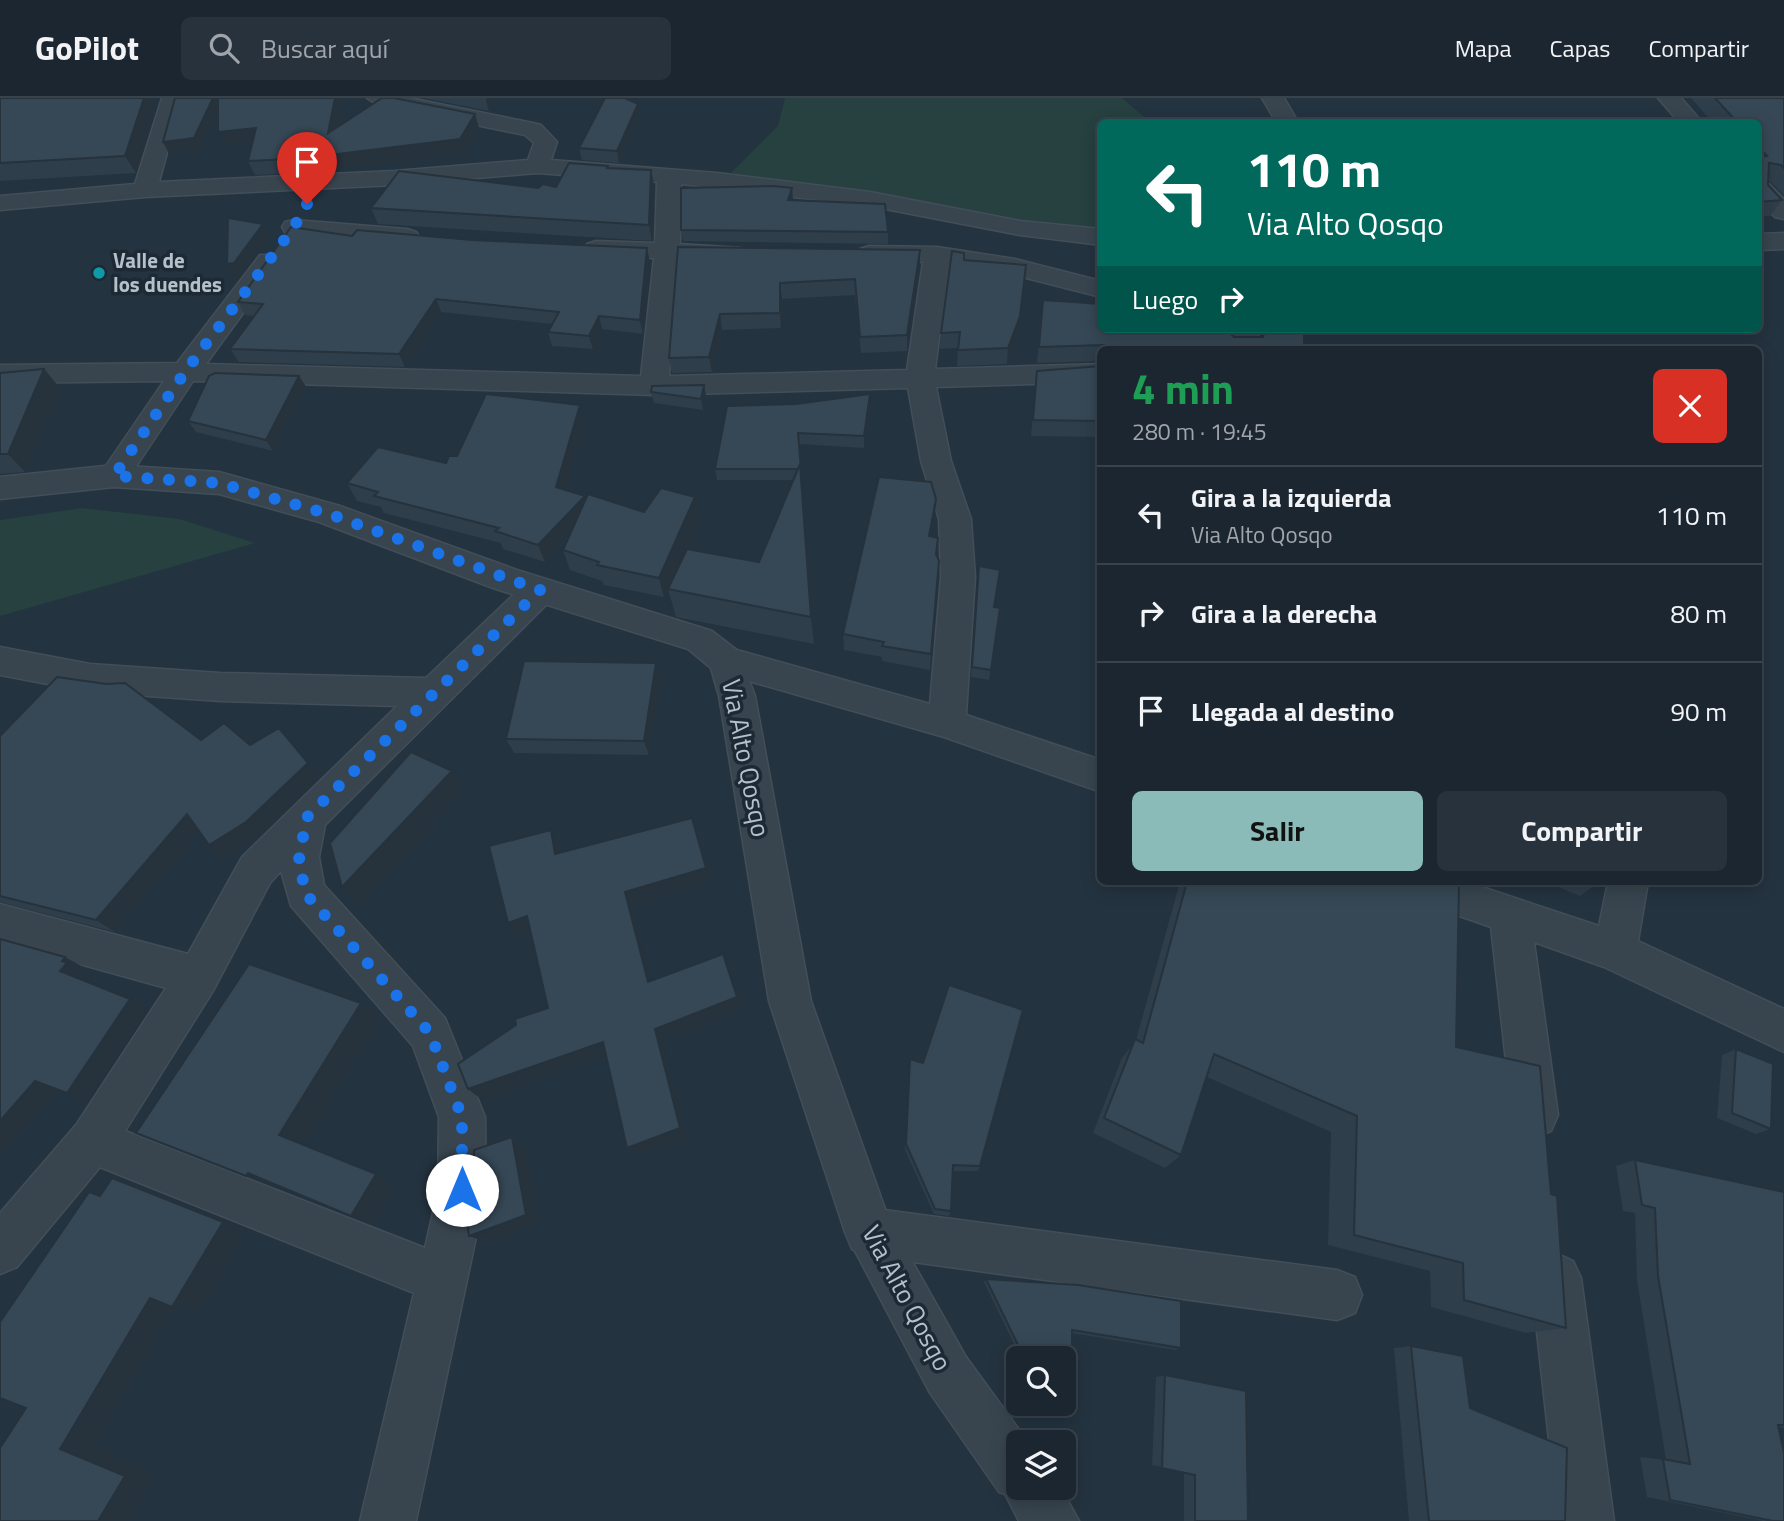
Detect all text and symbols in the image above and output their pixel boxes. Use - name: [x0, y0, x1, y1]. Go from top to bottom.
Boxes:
- search box: [181, 17, 671, 80]
- text: GoPilot: [35, 23, 139, 73]
- icon: search: [205, 29, 243, 67]
- text: Buscar aquí: [261, 29, 388, 68]
- text: Mapa: [1455, 30, 1512, 66]
- text: Capas: [1550, 30, 1610, 66]
- text: Compartir: [1648, 30, 1749, 66]
- text: 110 m: [1247, 131, 1381, 206]
- pin: [277, 132, 337, 204]
- icon: arrive: [288, 143, 326, 181]
- icon: left: [1132, 147, 1223, 238]
- text: Via Alto Qosqo: [1247, 199, 1444, 247]
- place label: Valle de los duendes: [113, 244, 222, 300]
- marker: Valle de los duendes: [91, 265, 107, 281]
- text: Luego: [1132, 280, 1198, 319]
- icon: right: [1212, 280, 1250, 318]
- text: 4 min: [1132, 356, 1234, 420]
- button: close: [1653, 369, 1727, 443]
- text: 280 m · 19:45: [1132, 414, 1267, 449]
- text: Gira a la izquierda: [1191, 478, 1392, 517]
- icon: left: [1132, 496, 1170, 534]
- text: 110 m: [1656, 496, 1727, 535]
- text: Via Alto Qosqo: [1191, 517, 1333, 552]
- icon: right: [1132, 594, 1170, 632]
- text: Gira a la derecha: [1191, 594, 1377, 633]
- text: 80 m: [1670, 594, 1727, 633]
- street label: Via Alto Qosqo: [712, 676, 781, 840]
- icon: arrive: [1132, 692, 1170, 730]
- text: Llegada al destino: [1191, 692, 1394, 731]
- text: 90 m: [1670, 692, 1727, 731]
- button: Salir: [1132, 791, 1423, 871]
- button: Compartir: [1437, 791, 1727, 871]
- position arrow: [425, 1153, 499, 1227]
- street label: Via Alto Qosqo: [853, 1218, 962, 1378]
- map controls: [1006, 1346, 1076, 1500]
- button: search: [1006, 1346, 1076, 1416]
- button: layers: [1006, 1430, 1076, 1500]

